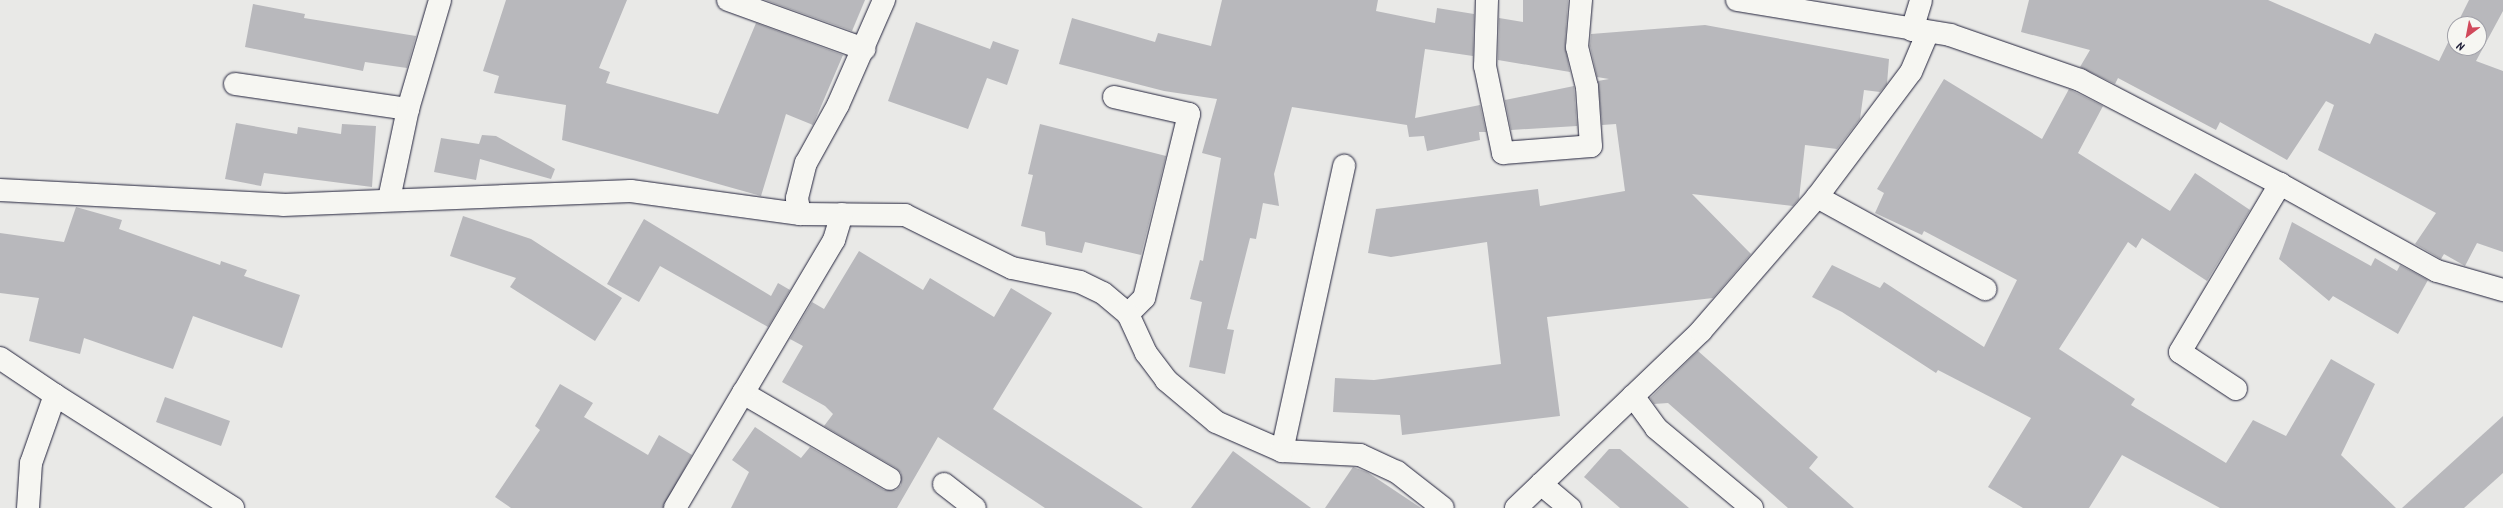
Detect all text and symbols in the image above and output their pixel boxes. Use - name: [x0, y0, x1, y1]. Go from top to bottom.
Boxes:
- north arrow: [2447, 16, 2487, 56]
- text: N: [2453, 36, 2469, 55]

